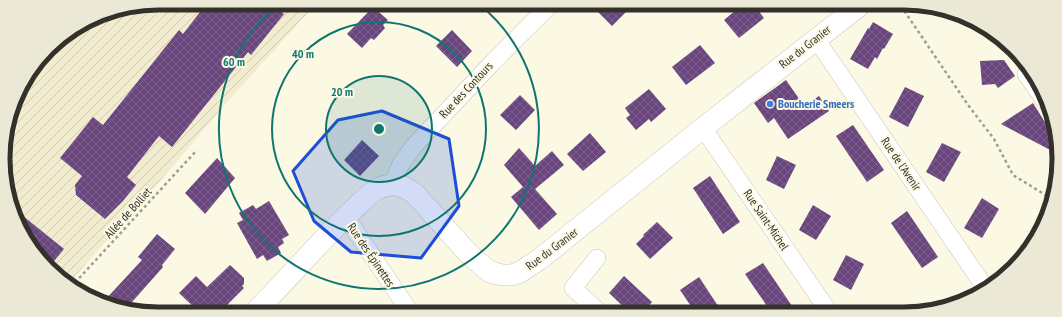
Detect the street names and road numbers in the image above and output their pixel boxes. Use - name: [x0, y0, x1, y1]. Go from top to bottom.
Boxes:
- street label: Rue du Granier: [776, 21, 834, 71]
- street label: Rue des Contours: [436, 58, 496, 121]
- street label: Rue de l'Avenir: [878, 134, 925, 194]
- street label: Allée de Bolliet: [101, 183, 155, 241]
- street label: Rue Saint-Michel: [741, 186, 792, 253]
- street label: Rue des Épinettes: [345, 220, 398, 290]
- street label: Rue du Granier: [523, 224, 581, 273]

